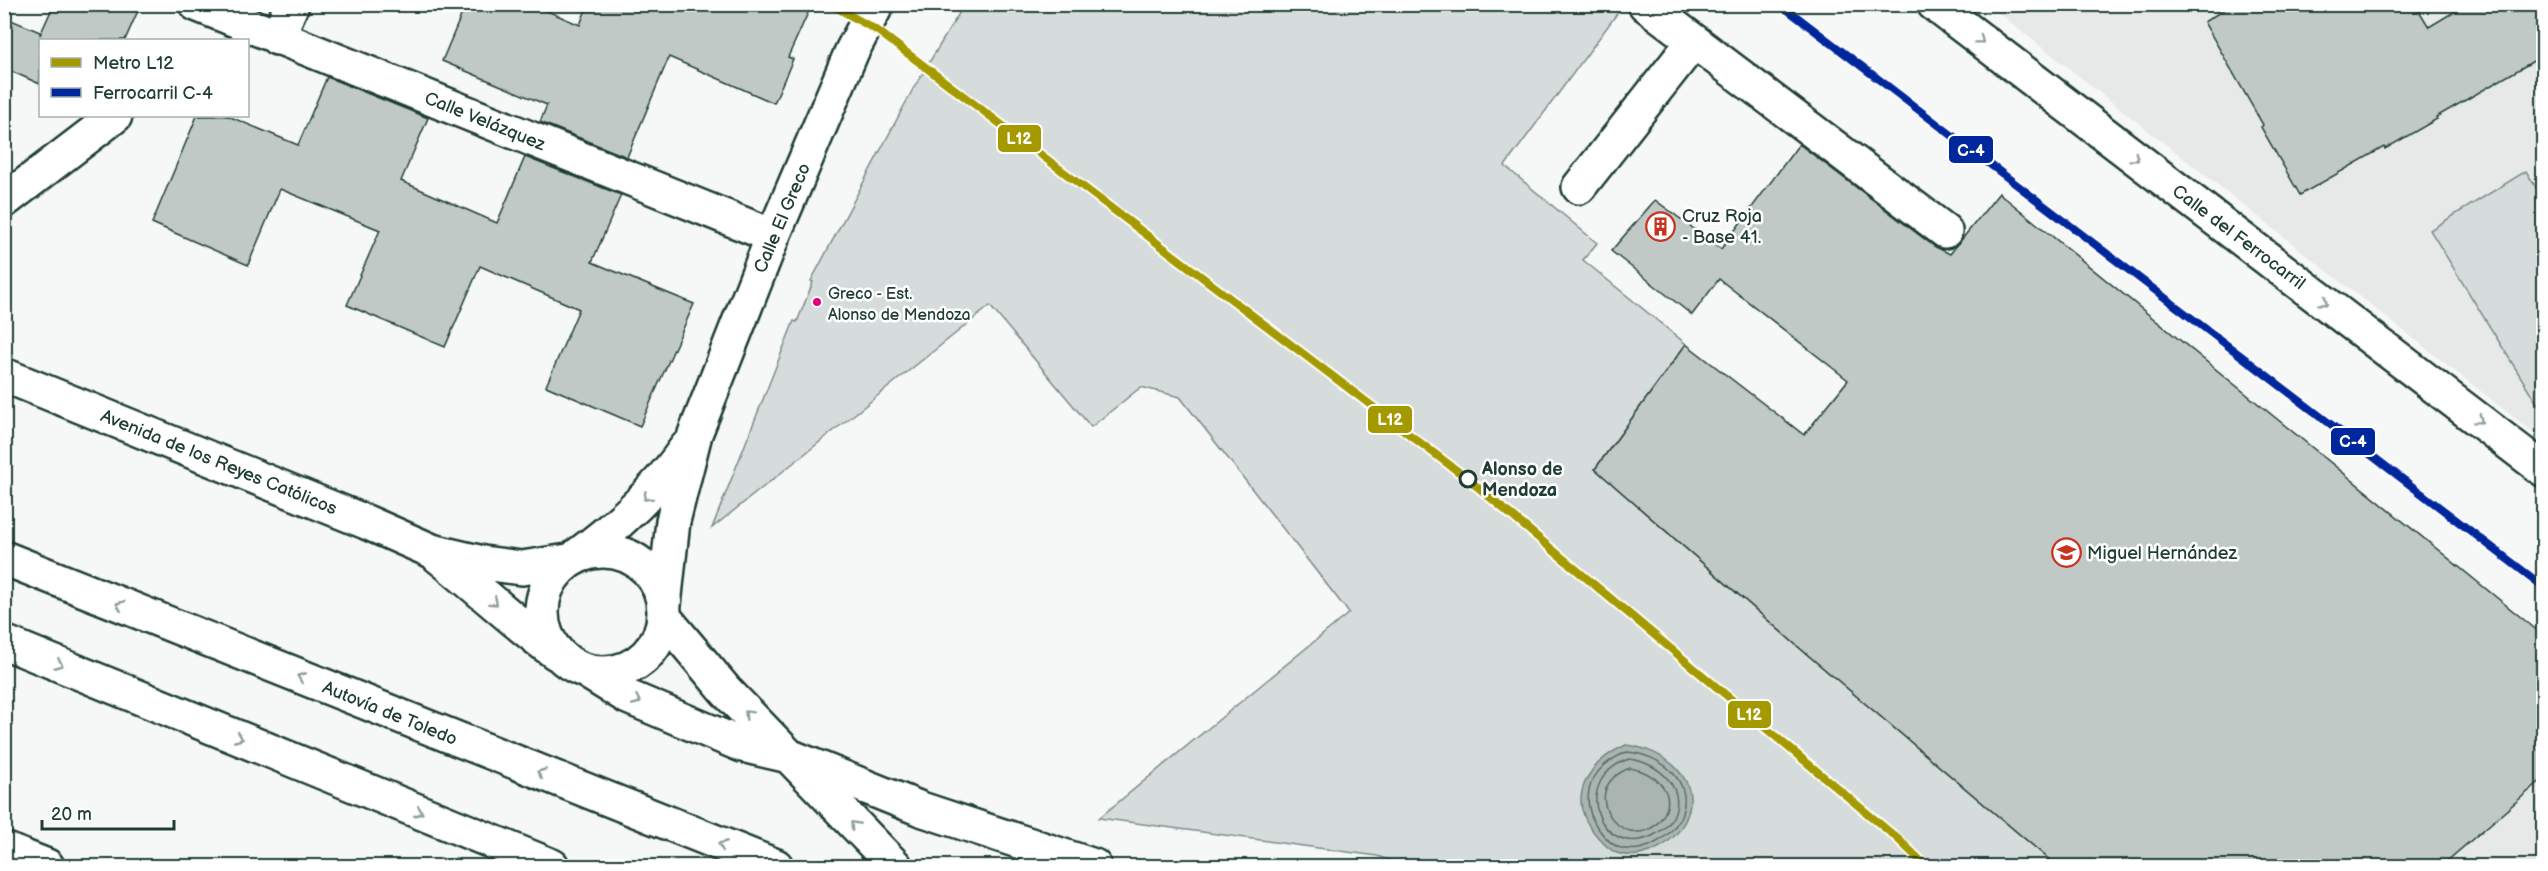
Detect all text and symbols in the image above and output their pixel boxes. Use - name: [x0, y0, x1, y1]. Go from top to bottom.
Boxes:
- one-way arrow: [1974, 33, 1985, 44]
- legend: [39, 39, 249, 117]
- text: Metro L12: [93, 53, 174, 74]
- text: Ferrocarril C-4: [93, 83, 213, 104]
- street label: Calle Velázquez: [421, 88, 549, 155]
- line badge: L12: [997, 124, 1042, 153]
- text: L12: [1006, 130, 1032, 149]
- line badge: C-4: [1948, 135, 1994, 164]
- text: C-4: [1957, 142, 1985, 161]
- one-way arrow: [2129, 151, 2140, 162]
- street label: Calle El Greco: [750, 160, 815, 276]
- street label: Calle del Ferrocarril: [2168, 181, 2309, 294]
- place label: Cruz Roja - Base 41.: [1682, 206, 1762, 248]
- building icon: Cruz Roja - Base 41.: [1645, 210, 1677, 242]
- place label: Greco - Est. Alonso de Mendoza: [828, 285, 971, 325]
- one-way arrow: [2317, 295, 2328, 306]
- marker: Greco - Est. Alonso de Mendoza: [811, 296, 823, 308]
- street label: Avenida de los Reyes Católicos: [98, 405, 340, 520]
- line badge: L12: [1367, 405, 1413, 434]
- text: L12: [1377, 411, 1403, 430]
- one-way arrow: [2472, 413, 2483, 424]
- line badge: C-4: [2330, 427, 2376, 456]
- text: C-4: [2339, 433, 2367, 452]
- place label: Alonso de Mendoza: [1481, 459, 1563, 501]
- marker: Alonso de Mendoza: [1459, 470, 1477, 488]
- one-way arrow: [643, 489, 654, 500]
- school or university icon: Miguel Hernández: [2050, 537, 2082, 569]
- place label: Miguel Hernández: [2087, 543, 2238, 564]
- one-way arrow: [487, 595, 498, 606]
- one-way arrow: [115, 600, 126, 612]
- one-way arrow: [52, 657, 63, 669]
- one-way arrow: [296, 672, 307, 684]
- street label: Autovía de Toledo: [319, 677, 460, 750]
- one-way arrow: [630, 694, 641, 706]
- line badge: L12: [1727, 700, 1772, 729]
- text: L12: [1736, 706, 1762, 725]
- one-way arrow: [745, 711, 756, 722]
- one-way arrow: [233, 731, 244, 743]
- one-way arrow: [536, 768, 547, 780]
- scale bar: [42, 793, 174, 831]
- text: 20 m: [51, 804, 92, 825]
- one-way arrow: [413, 805, 424, 817]
- one-way arrow: [850, 821, 861, 831]
- one-way arrow: [717, 840, 728, 852]

